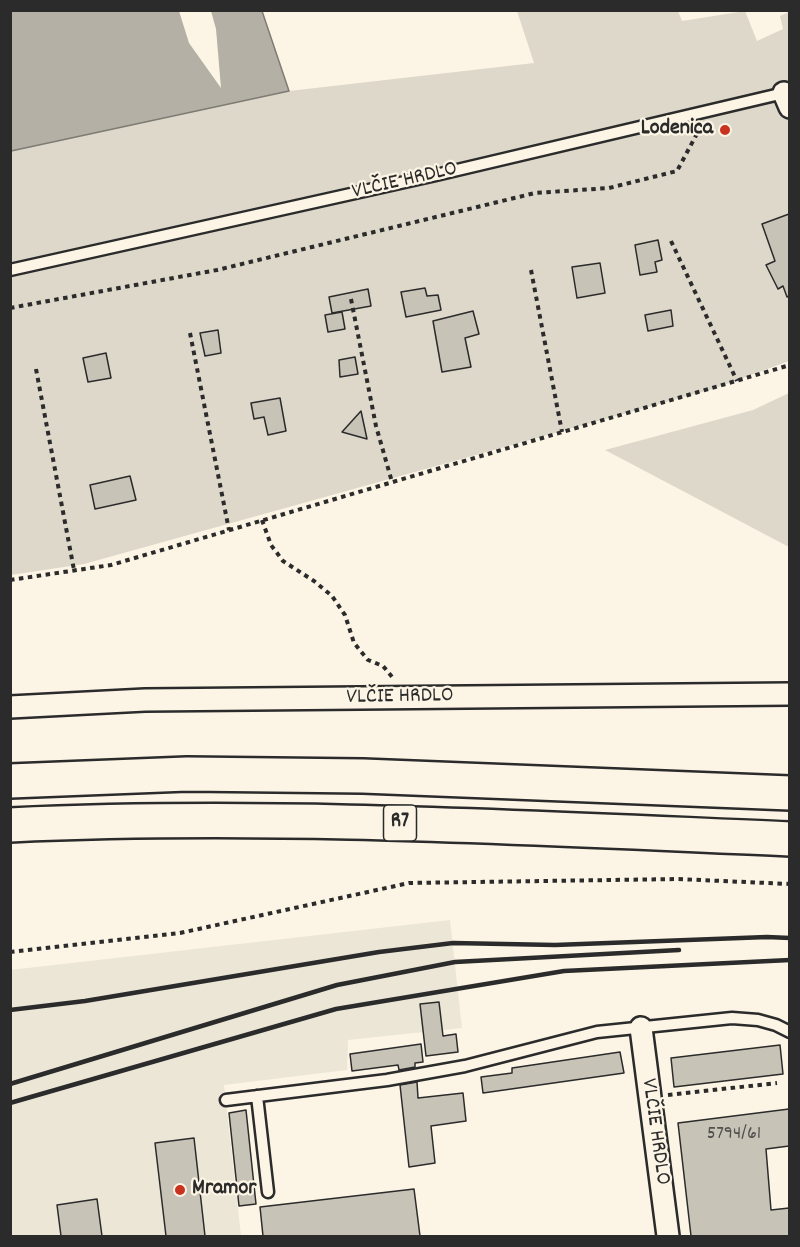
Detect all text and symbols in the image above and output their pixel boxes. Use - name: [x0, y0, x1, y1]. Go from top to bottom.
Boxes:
- place label: Lodenica: [641, 117, 713, 143]
- marker: Lodenica: [718, 123, 732, 137]
- street label: VLČIE HRDLO: [350, 157, 460, 207]
- street label: VLČIE HRDLO: [346, 684, 454, 712]
- road number: R7: [384, 805, 416, 841]
- street label: VLČIE HRDLO: [633, 1077, 675, 1187]
- house number: 5794/61: [707, 1123, 761, 1147]
- place label: Mramor: [192, 1177, 256, 1203]
- marker: Mramor: [173, 1183, 187, 1197]

